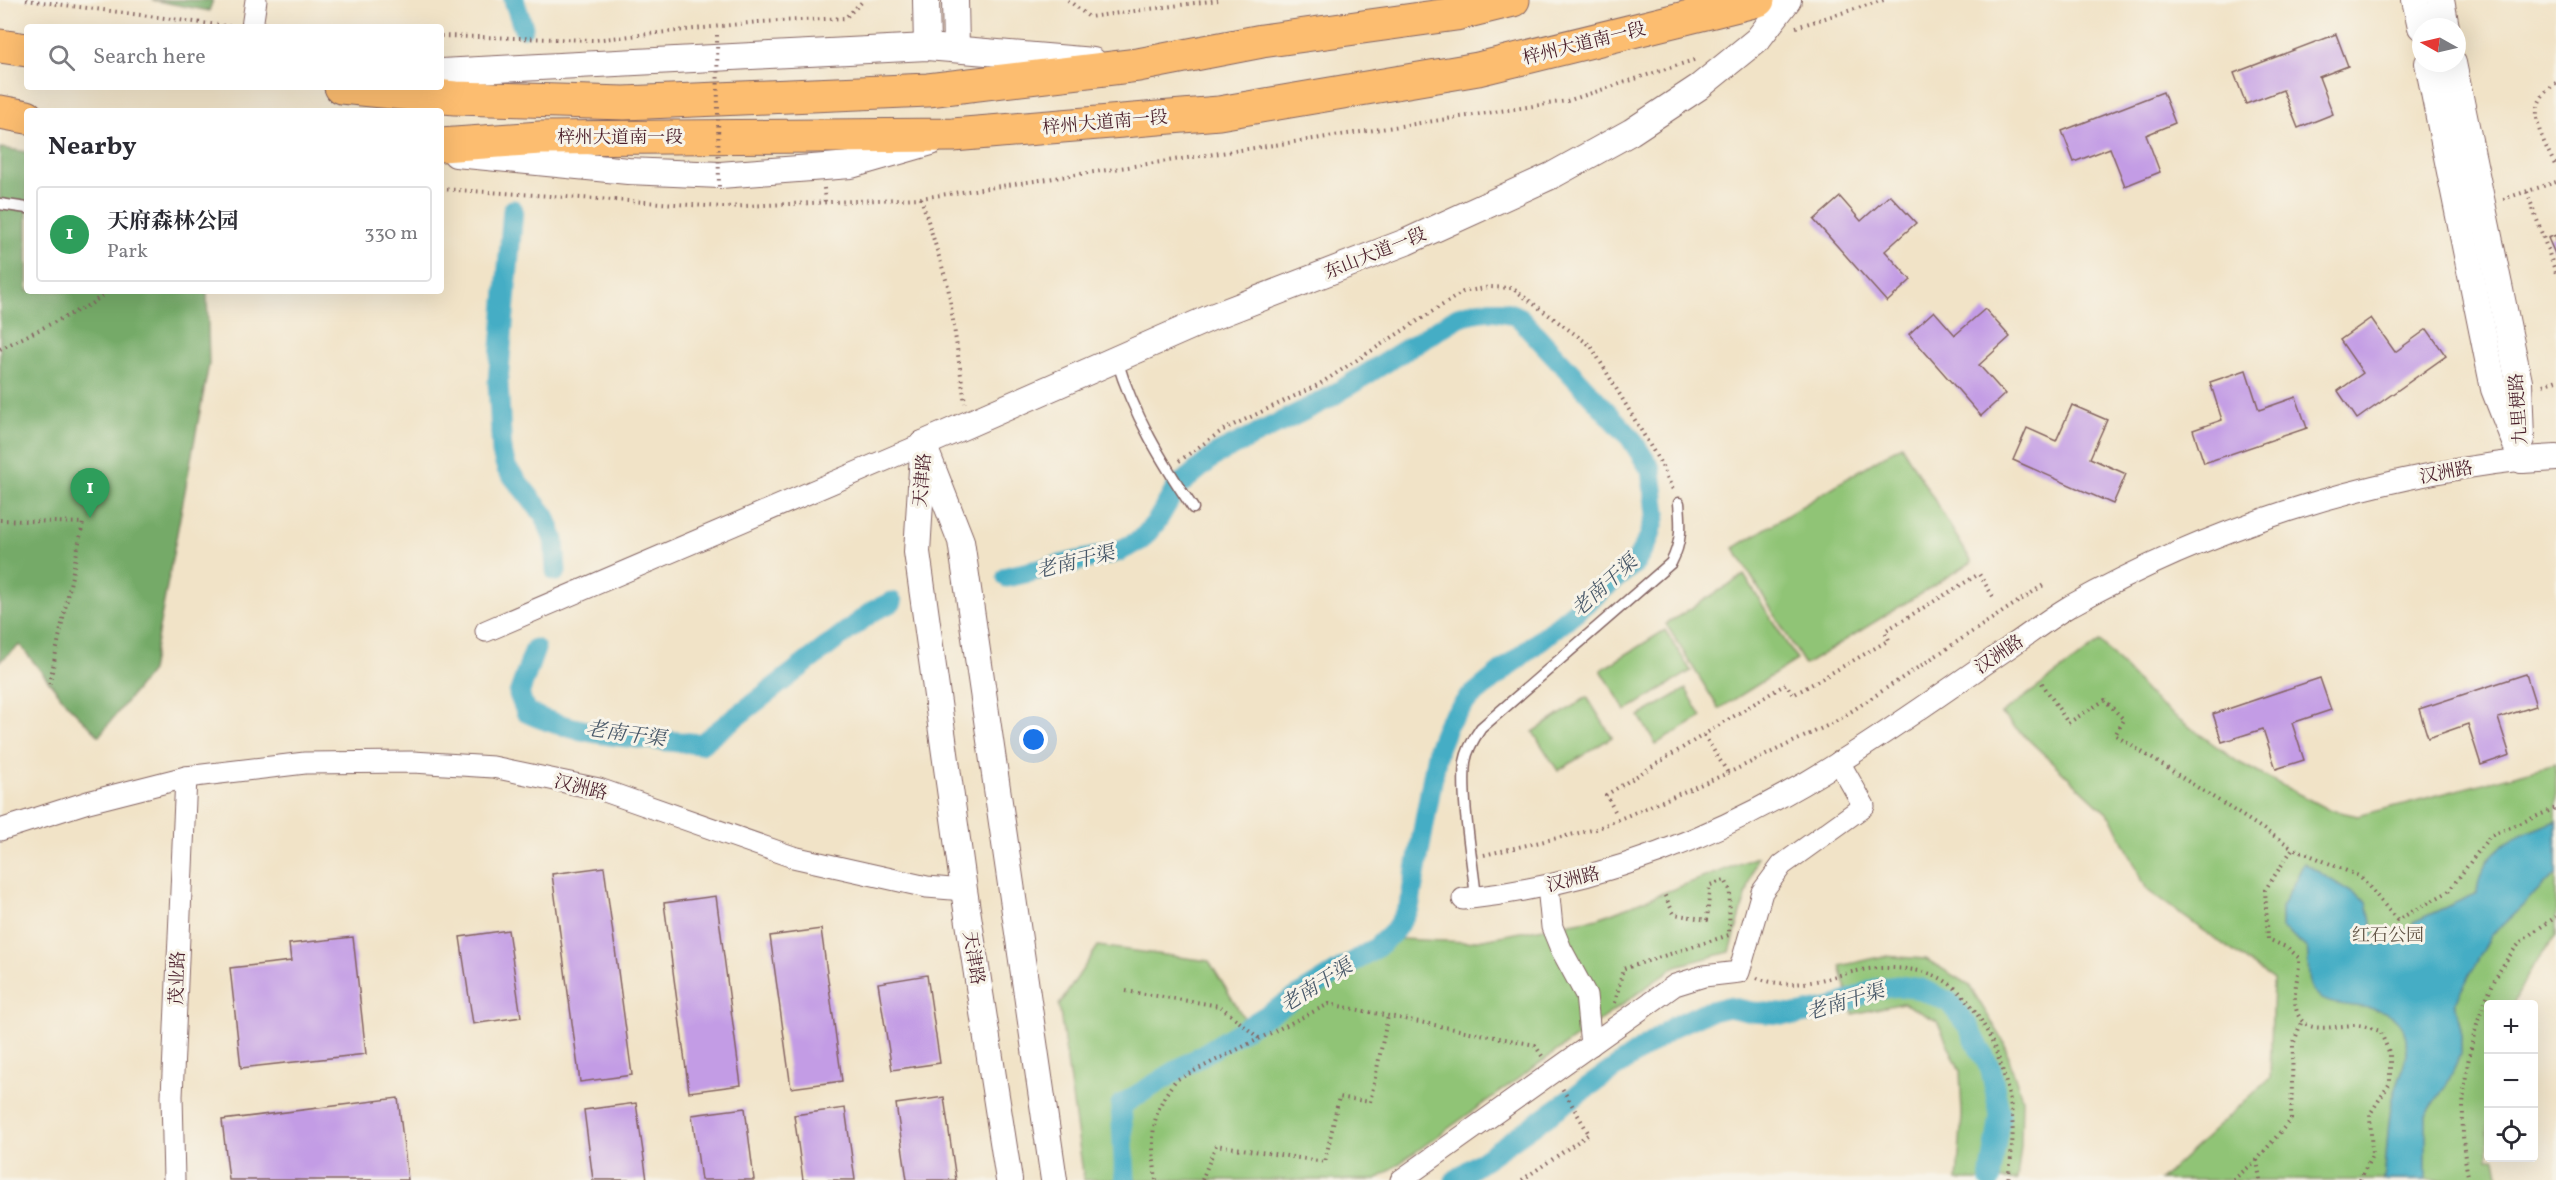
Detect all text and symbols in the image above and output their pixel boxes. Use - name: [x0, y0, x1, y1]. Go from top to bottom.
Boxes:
- street label: 梓州大道南一段: [1520, 17, 1649, 72]
- north arrow: [2412, 18, 2466, 72]
- search box: [24, 24, 444, 90]
- icon: search: [45, 41, 78, 74]
- text: Search here: [93, 42, 206, 73]
- street label: 梓州大道南一段: [1041, 106, 1169, 141]
- street label: 梓州大道南一段: [557, 126, 683, 151]
- text: Nearby: [48, 129, 137, 165]
- text: 天府森林公园: [107, 207, 239, 238]
- text: 1: [65, 220, 74, 248]
- text: 330 m: [364, 220, 418, 248]
- street label: 东山大道一段: [1321, 223, 1430, 286]
- text: Park: [107, 238, 148, 266]
- street label: 九里梗路: [2505, 372, 2534, 446]
- street label: 天津路: [909, 452, 938, 508]
- street label: 汉洲路: [2417, 456, 2475, 491]
- pin: 1: [70, 468, 110, 518]
- water label: 老南干渠: [1033, 539, 1121, 586]
- water label: 老南干渠: [1566, 547, 1647, 624]
- street label: 汉洲路: [1970, 630, 2029, 681]
- water label: 老南干渠: [584, 716, 670, 755]
- your location: [1019, 725, 1048, 754]
- street label: 汉洲路: [551, 770, 610, 807]
- street label: 汉洲路: [1544, 862, 1603, 899]
- park label: 红石公园: [2352, 924, 2424, 949]
- street label: 天津路: [956, 930, 989, 987]
- street label: 茂业路: [165, 951, 192, 1005]
- water label: 老南干渠: [1276, 952, 1361, 1020]
- water label: 老南干渠: [1803, 977, 1891, 1028]
- map controls: [2484, 1000, 2538, 1162]
- button: +: [2484, 1000, 2538, 1054]
- button: −: [2484, 1054, 2538, 1108]
- button: locate: [2484, 1108, 2538, 1162]

